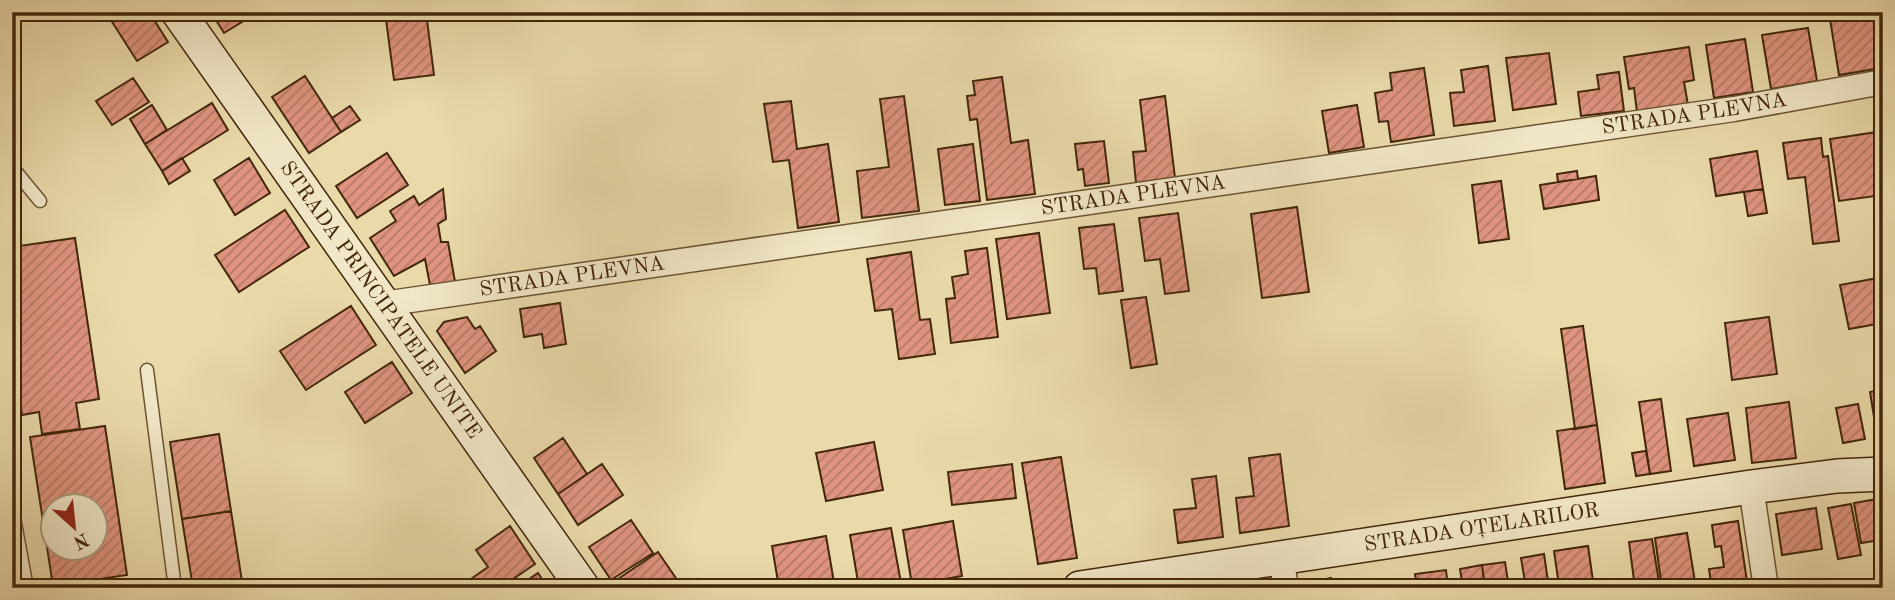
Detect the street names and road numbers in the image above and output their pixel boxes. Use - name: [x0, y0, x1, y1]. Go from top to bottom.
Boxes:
- street label: STRADA PLEVNA: [1601, 89, 1788, 138]
- street label: STRADA PRINCIPATELE UNITE: [276, 157, 485, 442]
- street label: STRADA PLEVNA: [1039, 172, 1227, 219]
- street label: STRADA PLEVNA: [478, 253, 666, 300]
- street label: STRADA OȚELARILOR: [1362, 500, 1601, 556]

